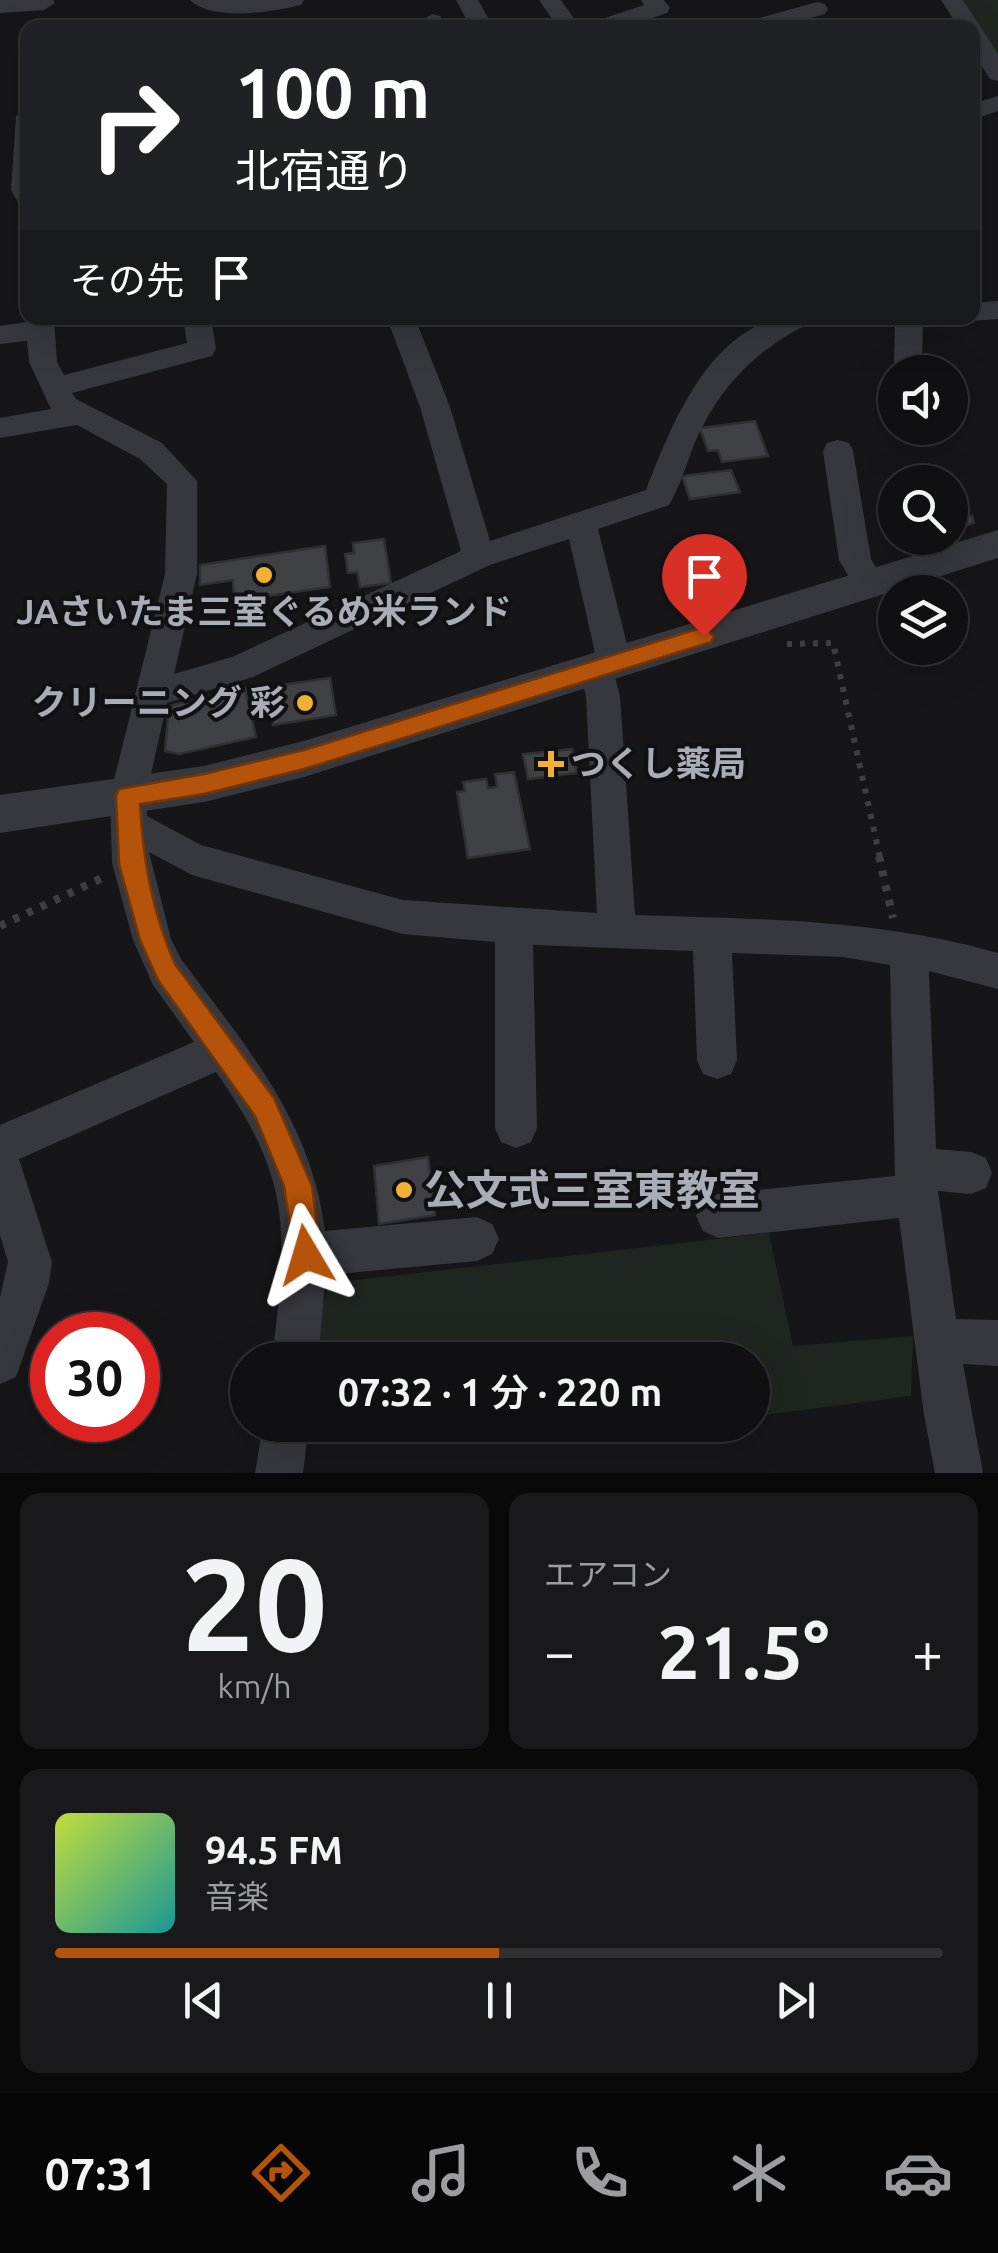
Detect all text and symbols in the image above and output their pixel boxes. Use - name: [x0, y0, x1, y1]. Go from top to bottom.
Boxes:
- text: 100 m: [235, 53, 430, 131]
- icon: right: [70, 60, 200, 190]
- text: 北宿通り: [235, 145, 415, 196]
- icon: arrive: [204, 250, 259, 305]
- text: その先: [70, 259, 184, 301]
- map controls: [878, 355, 968, 665]
- button: sound: [878, 355, 968, 445]
- button: search: [878, 465, 968, 555]
- pin: [662, 534, 747, 637]
- icon: arrive: [677, 549, 732, 604]
- marker: JAさいたま三室ぐるめ米ランド: [253, 564, 275, 586]
- button: layers: [878, 575, 968, 665]
- place label: JAさいたま三室ぐるめ米ランド: [16, 591, 512, 631]
- place label: クリーニング 彩: [32, 682, 285, 722]
- marker: クリーニング 彩: [294, 692, 316, 714]
- place label: つくし薬局: [571, 743, 746, 783]
- marker: つくし薬局: [540, 753, 562, 775]
- place label: 公文式三室東教室: [424, 1166, 760, 1213]
- marker: 公文式三室東教室: [393, 1179, 415, 1201]
- position arrow: [254, 1203, 358, 1307]
- speed limit sign: 30: [30, 1312, 160, 1442]
- text: 07:32 · 1 分 · 220 m: [338, 1371, 662, 1413]
- text: 20: [181, 1530, 328, 1676]
- text: エアコン: [544, 1556, 672, 1592]
- text: 21.5°: [658, 1609, 829, 1693]
- text: −: [544, 1621, 575, 1682]
- text: +: [912, 1621, 943, 1682]
- text: km/h: [218, 1668, 291, 1704]
- text: 94.5 FM: [205, 1829, 343, 1871]
- text: 音楽: [205, 1878, 269, 1914]
- icon: previous: [176, 1973, 231, 2028]
- icon: pause: [472, 1973, 527, 2028]
- icon: next: [768, 1973, 823, 2028]
- icon: directions: [246, 2138, 316, 2208]
- icon: music: [406, 2138, 476, 2208]
- icon: phone: [565, 2138, 635, 2208]
- icon: climate: [724, 2138, 794, 2208]
- icon: car: [883, 2138, 953, 2208]
- text: 07:31: [45, 2148, 157, 2199]

